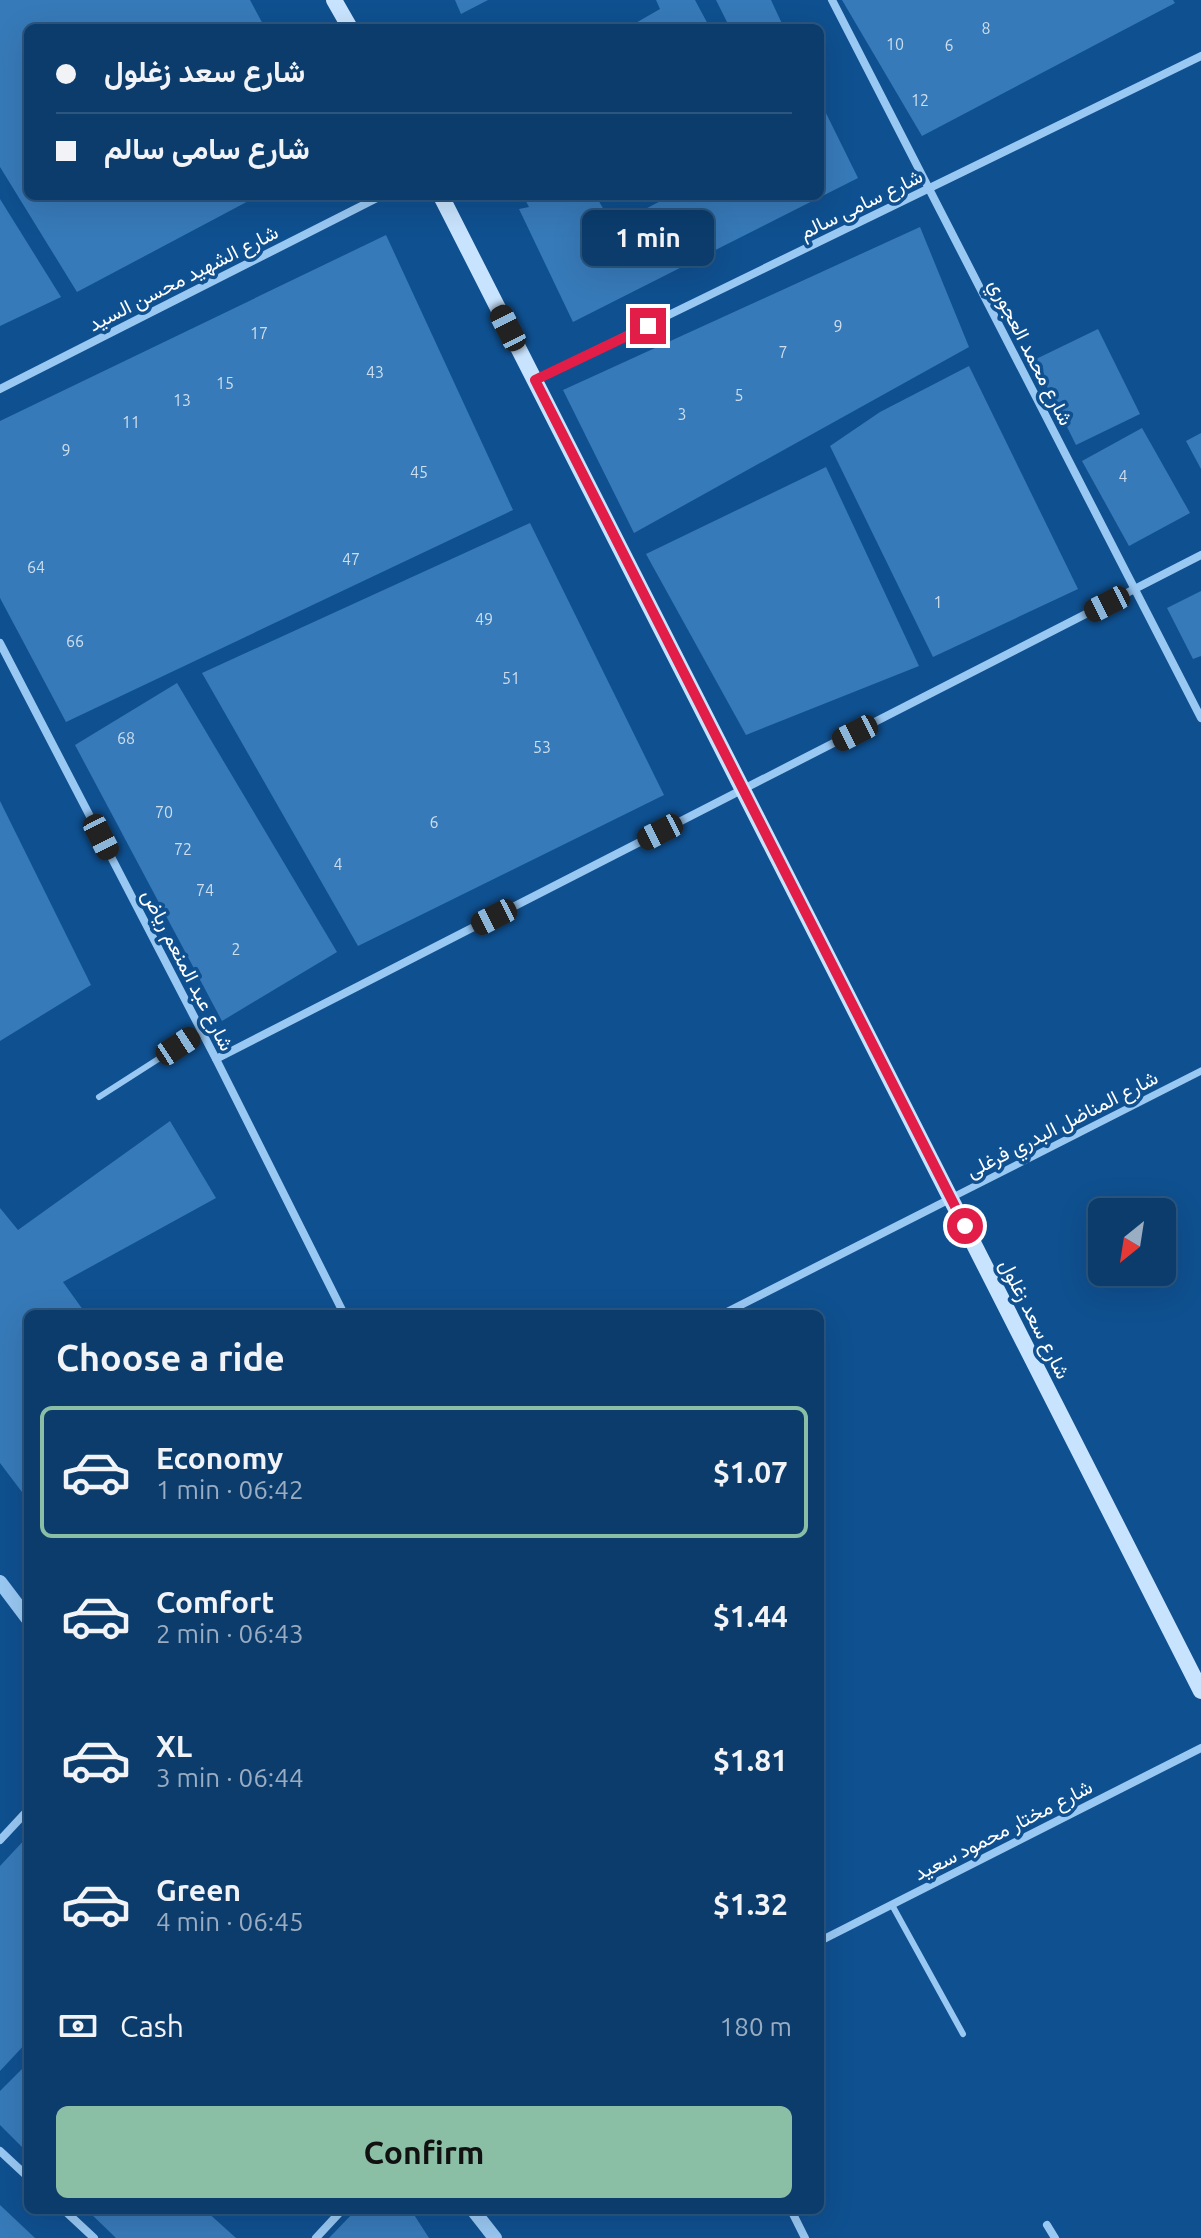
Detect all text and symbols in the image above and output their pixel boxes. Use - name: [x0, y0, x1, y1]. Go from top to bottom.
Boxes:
- house number: 8: [981, 19, 991, 37]
- house number: 10: [886, 35, 904, 53]
- house number: 6: [944, 36, 954, 54]
- text: شارع سعد زغلول: [104, 54, 305, 88]
- house number: 12: [911, 91, 929, 109]
- text: شارع سامى سالم: [104, 131, 310, 165]
- street label: شارع سامى سالم: [796, 164, 927, 246]
- callout: 1 min: [582, 210, 714, 266]
- street label: شارع الشهيد محسن السيد: [84, 220, 283, 338]
- text: 1 min: [615, 223, 681, 252]
- street label: شارع محمد العجوري: [979, 275, 1078, 431]
- car: [486, 301, 530, 355]
- route end: [630, 308, 666, 344]
- house number: 9: [833, 317, 843, 335]
- house number: 17: [250, 324, 268, 342]
- house number: 7: [778, 343, 788, 361]
- house number: 43: [366, 363, 384, 381]
- house number: 15: [216, 374, 234, 392]
- house number: 5: [734, 386, 744, 404]
- house number: 13: [173, 391, 191, 409]
- house number: 3: [677, 405, 687, 423]
- house number: 11: [122, 413, 140, 431]
- house number: 9: [61, 441, 71, 459]
- house number: 45: [410, 463, 428, 481]
- house number: 4: [1118, 467, 1128, 485]
- house number: 47: [342, 550, 360, 568]
- house number: 64: [27, 558, 45, 576]
- car: [1080, 582, 1134, 626]
- house number: 1: [933, 593, 943, 611]
- house number: 49: [475, 610, 493, 628]
- house number: 66: [66, 632, 84, 650]
- house number: 51: [502, 669, 520, 687]
- car: [828, 711, 882, 755]
- house number: 68: [117, 729, 135, 747]
- house number: 53: [533, 738, 551, 756]
- house number: 70: [155, 803, 173, 821]
- car: [79, 810, 123, 864]
- car: [633, 810, 687, 854]
- house number: 6: [429, 813, 439, 831]
- house number: 72: [174, 840, 192, 858]
- house number: 4: [333, 855, 343, 873]
- house number: 74: [196, 881, 214, 899]
- street label: شارع عبد المنعم رياض: [135, 885, 239, 1056]
- car: [467, 895, 521, 939]
- house number: 2: [231, 940, 241, 958]
- car: [151, 1023, 205, 1069]
- street label: شارع المناضل البدري فرغلى: [962, 1065, 1164, 1187]
- north arrow: [1088, 1198, 1176, 1286]
- map controls: [1088, 1198, 1176, 1286]
- route start: [947, 1208, 983, 1244]
- street label: شارع سعد زغلول: [993, 1255, 1075, 1384]
- text: Choose a ride: [56, 1337, 285, 1378]
- icon: car: [60, 1436, 132, 1508]
- text: Economy: [156, 1441, 283, 1475]
- text: $1.07: [713, 1455, 788, 1489]
- text: 1 min · 06:42: [156, 1475, 304, 1504]
- icon: car: [60, 1580, 132, 1652]
- text: Comfort: [156, 1585, 274, 1619]
- text: $1.44: [713, 1599, 788, 1633]
- text: 2 min · 06:43: [156, 1619, 304, 1648]
- icon: car: [60, 1724, 132, 1796]
- text: XL: [156, 1729, 192, 1763]
- text: $1.81: [713, 1743, 788, 1777]
- text: 3 min · 06:44: [156, 1763, 304, 1792]
- street label: شارع مختار محمود سعيد: [910, 1775, 1097, 1887]
- icon: car: [60, 1868, 132, 1940]
- text: Green: [156, 1873, 241, 1907]
- text: $1.32: [713, 1887, 788, 1921]
- text: 4 min · 06:45: [156, 1907, 304, 1936]
- icon: cash: [56, 2004, 100, 2048]
- text: Cash: [120, 2009, 184, 2043]
- text: 180 m: [720, 2012, 792, 2041]
- button: Confirm: [56, 2106, 792, 2198]

